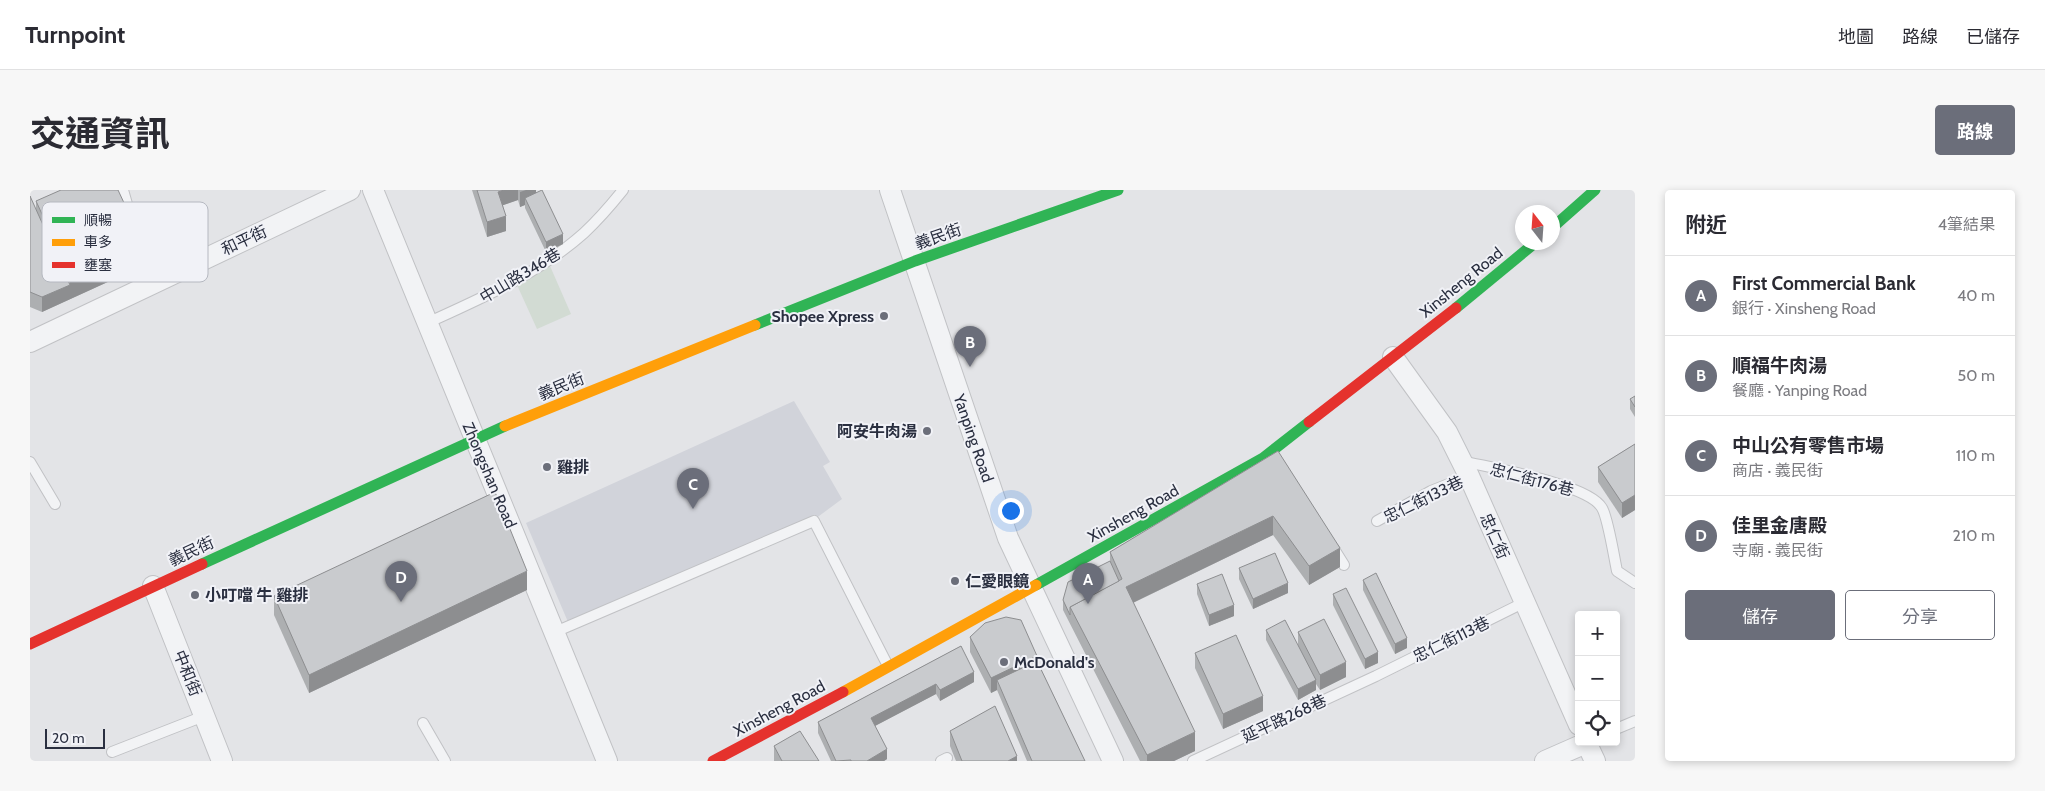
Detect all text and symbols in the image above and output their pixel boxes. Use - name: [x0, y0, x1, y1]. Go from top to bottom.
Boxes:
- text: Turnpoint: [25, 20, 125, 49]
- text: 地圖: [1838, 26, 1874, 48]
- text: 路線: [1902, 26, 1938, 48]
- text: 已儲存: [1966, 26, 2020, 48]
- button: 路線: [1935, 105, 2015, 155]
- text: 交通資訊: [30, 112, 170, 155]
- legend: [42, 202, 208, 282]
- north arrow: [1515, 205, 1560, 250]
- text: 順暢: [84, 211, 112, 229]
- text: 附近: [1685, 212, 1727, 237]
- text: 4筆結果: [1938, 215, 1995, 234]
- street label: 義民街: [912, 220, 964, 253]
- street label: 和平街: [218, 222, 270, 259]
- text: 車多: [84, 233, 112, 251]
- street label: Xinsheng Road: [1416, 243, 1507, 322]
- street label: 中山路346巷: [476, 244, 564, 307]
- text: 壅塞: [84, 256, 112, 274]
- text: First Commercial Bank: [1732, 272, 1916, 295]
- text: A: [1696, 286, 1706, 305]
- text: 40 m: [1957, 286, 1995, 305]
- text: 銀行 · Xinsheng Road: [1732, 299, 1876, 318]
- place label: Shopee Xpress: [772, 307, 874, 326]
- marker: Shopee Xpress: [878, 310, 890, 322]
- pin: B: [954, 326, 986, 367]
- text: 順福牛肉湯: [1732, 354, 1827, 377]
- text: B: [1696, 366, 1706, 385]
- text: 50 m: [1958, 366, 1995, 385]
- street label: 義民街: [535, 369, 587, 404]
- text: 餐廳 · Yanping Road: [1732, 381, 1867, 400]
- street label: Yanping Road: [949, 391, 998, 485]
- street label: Zhongshan Road: [459, 419, 520, 531]
- place label: 阿安牛肉湯: [837, 422, 917, 441]
- marker: 阿安牛肉湯: [921, 425, 933, 437]
- text: 中山公有零售市場: [1732, 434, 1884, 457]
- text: C: [1696, 446, 1706, 465]
- text: 110 m: [1956, 446, 1995, 465]
- place label: 雞排: [557, 458, 589, 477]
- street label: 忠仁街176巷: [1488, 459, 1576, 500]
- marker: 雞排: [541, 461, 553, 473]
- text: 商店 · 義民街: [1732, 461, 1823, 480]
- pin: C: [677, 468, 709, 509]
- street label: 忠仁街133巷: [1380, 472, 1466, 527]
- street label: Xinsheng Road: [1085, 481, 1182, 546]
- your location: [998, 498, 1024, 524]
- street label: 忠仁街: [1476, 510, 1513, 562]
- text: 佳里金唐殿: [1732, 514, 1827, 537]
- text: D: [1695, 526, 1707, 545]
- text: 210 m: [1953, 526, 1995, 545]
- street label: 義民街: [165, 533, 217, 570]
- text: 寺廟 · 義民街: [1732, 541, 1823, 560]
- pin: D: [385, 561, 417, 602]
- pin: A: [1072, 563, 1104, 604]
- place label: 仁愛眼鏡: [965, 572, 1029, 591]
- marker: 仁愛眼鏡: [949, 575, 961, 587]
- place label: 小叮噹 牛 雞排: [205, 586, 308, 605]
- marker: 小叮噹 牛 雞排: [189, 589, 201, 601]
- button: 儲存: [1685, 590, 1835, 640]
- button: 分享: [1845, 590, 1995, 640]
- map controls: [1575, 611, 1620, 746]
- button: +: [1575, 611, 1620, 656]
- street label: 忠仁街113巷: [1410, 613, 1493, 666]
- street label: 中和街: [170, 647, 205, 699]
- place label: McDonald's: [1014, 653, 1095, 672]
- marker: McDonald's: [998, 656, 1010, 668]
- button: −: [1575, 656, 1620, 701]
- street label: Xinsheng Road: [730, 676, 828, 741]
- street label: 延平路268巷: [1239, 691, 1330, 746]
- button: locate: [1575, 701, 1620, 746]
- scale bar: [45, 726, 105, 749]
- text: 20 m: [52, 729, 85, 747]

